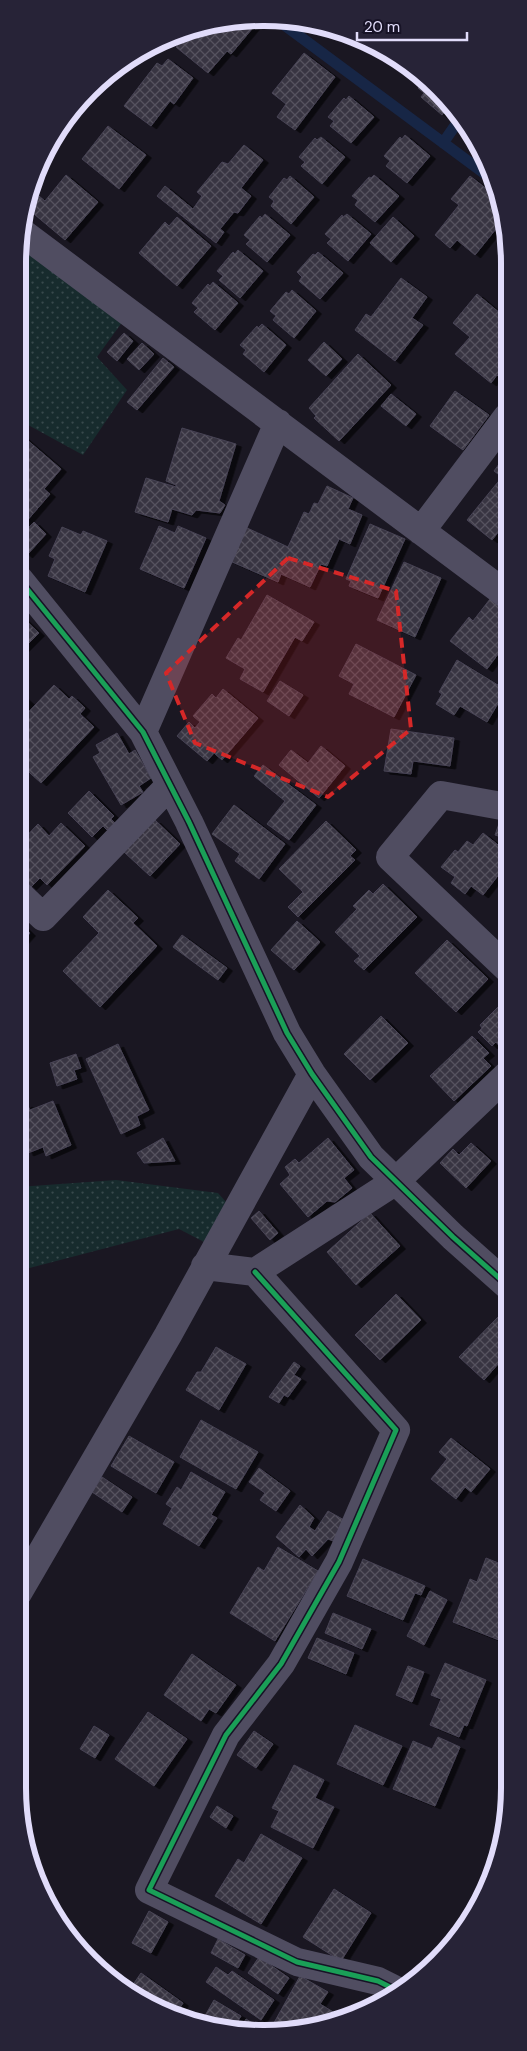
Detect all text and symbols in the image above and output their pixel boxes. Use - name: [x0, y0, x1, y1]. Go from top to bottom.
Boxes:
- scale bar: [357, 10, 467, 42]
- text: 20 m: [364, 17, 400, 37]

